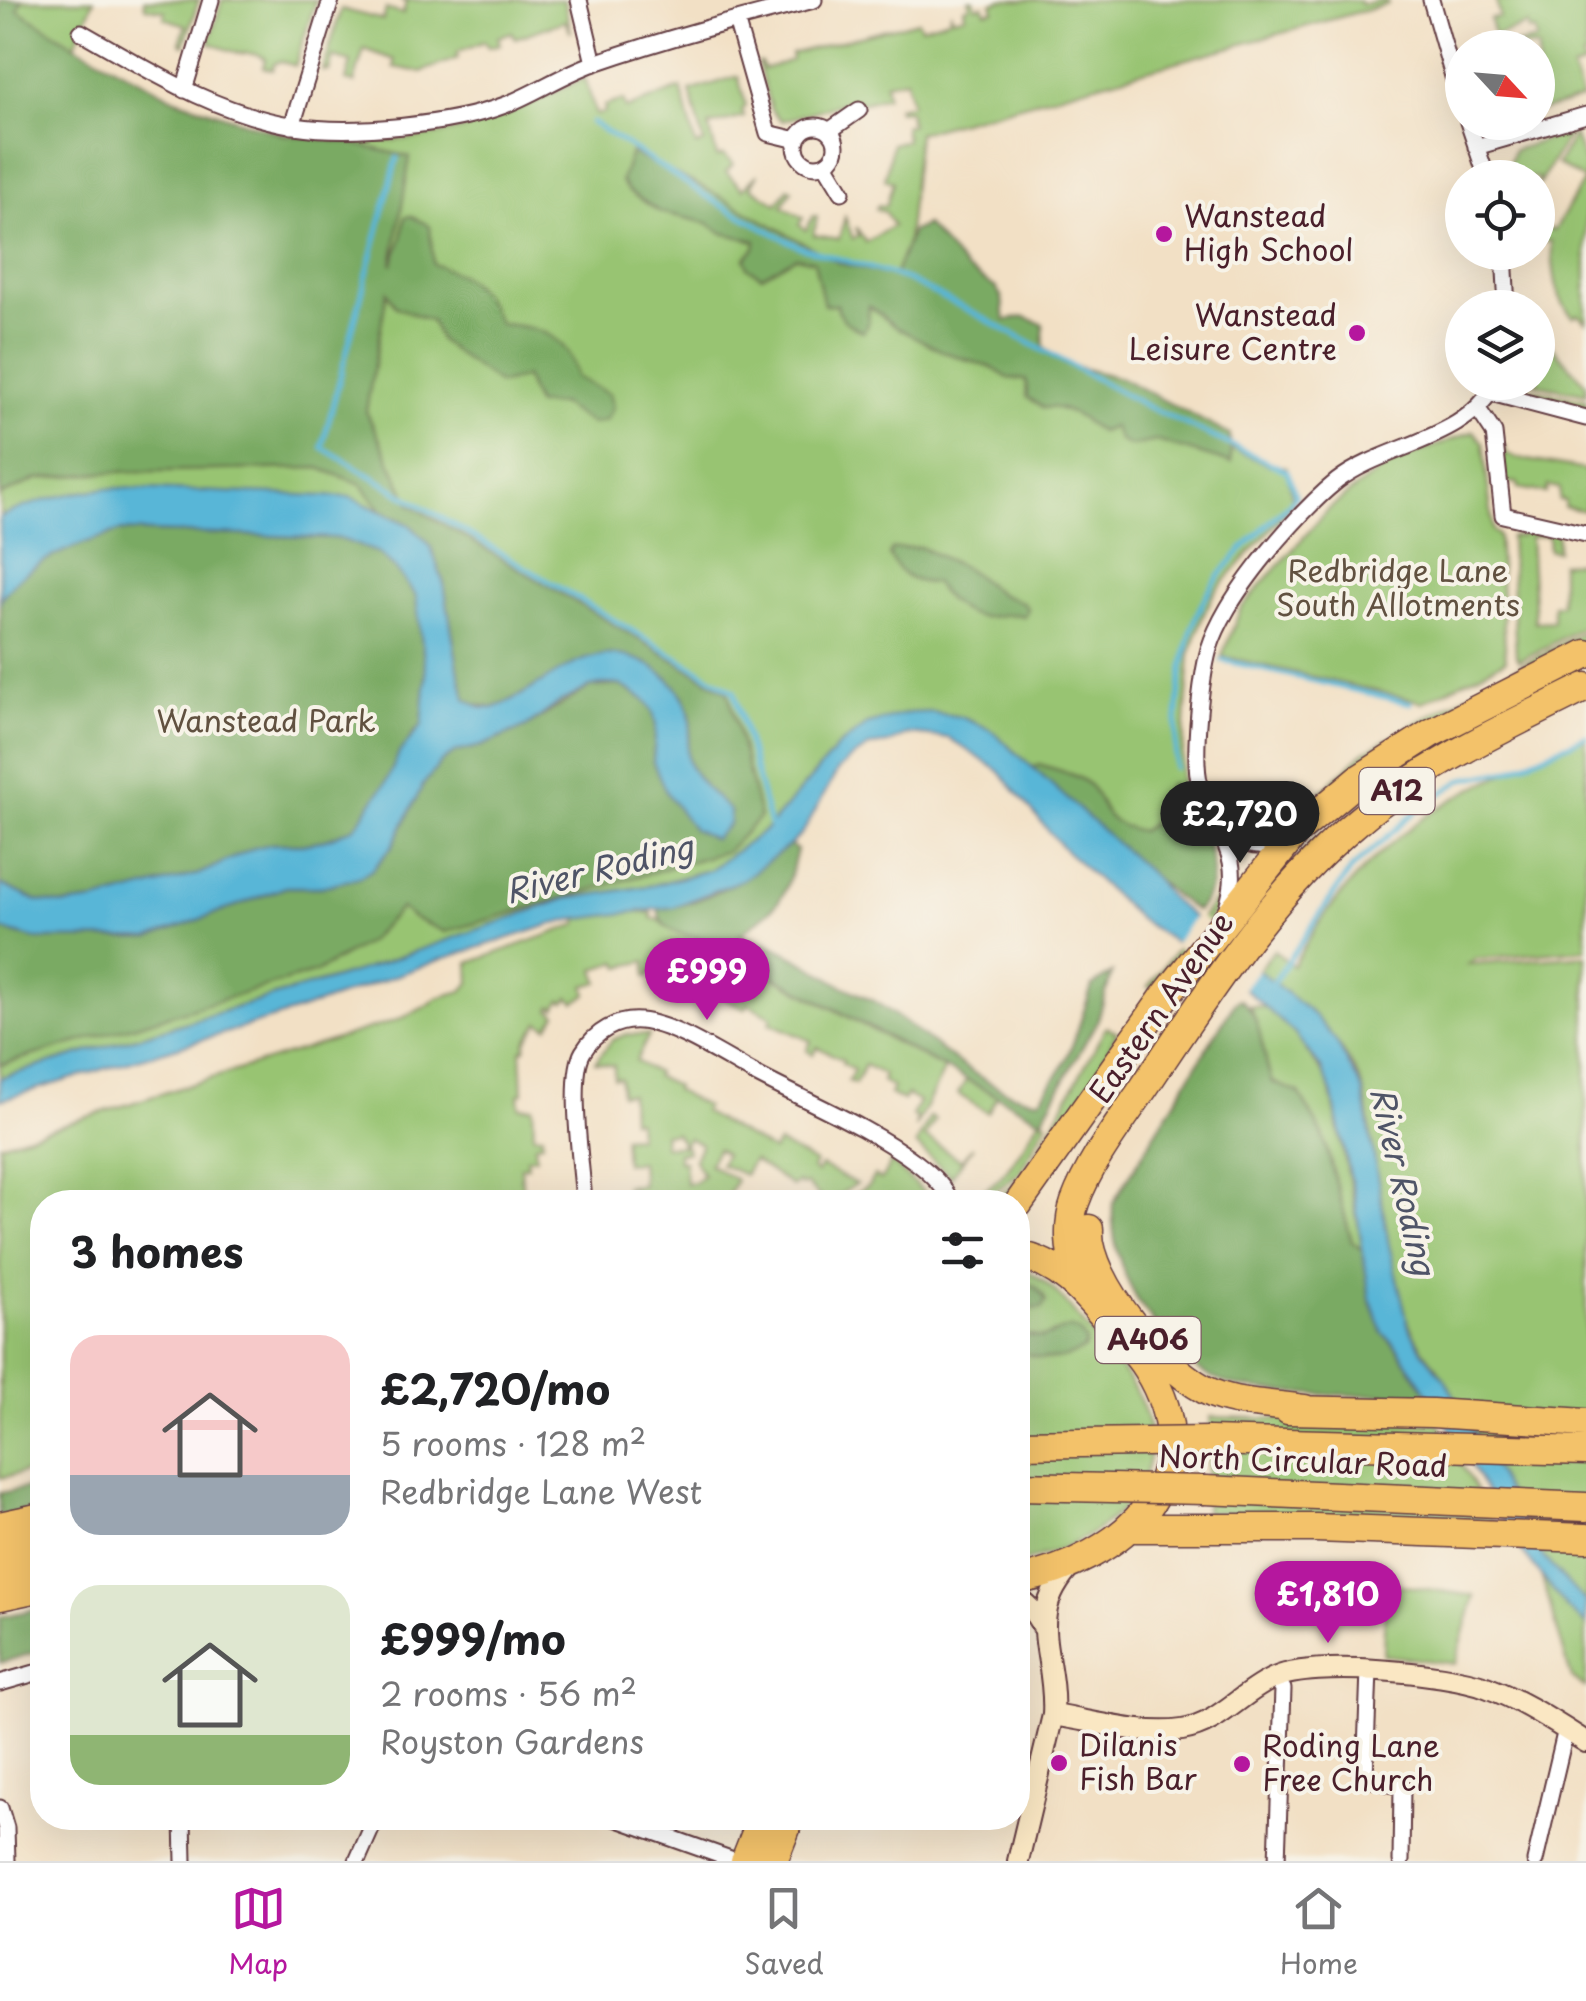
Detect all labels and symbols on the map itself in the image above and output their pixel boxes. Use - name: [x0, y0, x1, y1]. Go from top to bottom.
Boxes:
- north arrow: [1445, 30, 1555, 140]
- place label: Wanstead High School: [1184, 192, 1354, 271]
- marker: Wanstead High School: [1153, 223, 1175, 245]
- place label: Wanstead Leisure Centre: [1128, 291, 1337, 370]
- marker: Wanstead Leisure Centre: [1346, 322, 1368, 344]
- park label: Redbridge Lane South Allotments: [1276, 547, 1520, 626]
- park label: Wanstead Park: [156, 697, 376, 742]
- road number: A12: [1360, 768, 1434, 814]
- pin: £2,720: [1159, 781, 1321, 866]
- water label: River Roding: [500, 821, 700, 915]
- street label: Eastern Avenue: [1077, 902, 1243, 1111]
- pin: £999: [648, 938, 766, 1023]
- water label: River Roding: [1359, 1082, 1449, 1282]
- road number: A406: [1096, 1317, 1200, 1363]
- street label: North Circular Road: [1158, 1432, 1448, 1487]
- pin: £1,810: [1247, 1561, 1409, 1646]
- place label: Dilanis Fish Bar: [1079, 1721, 1197, 1800]
- place label: Roding Lane Free Church: [1262, 1722, 1440, 1801]
- marker: Dilanis Fish Bar: [1048, 1752, 1070, 1774]
- marker: Roding Lane Free Church: [1231, 1753, 1253, 1775]

